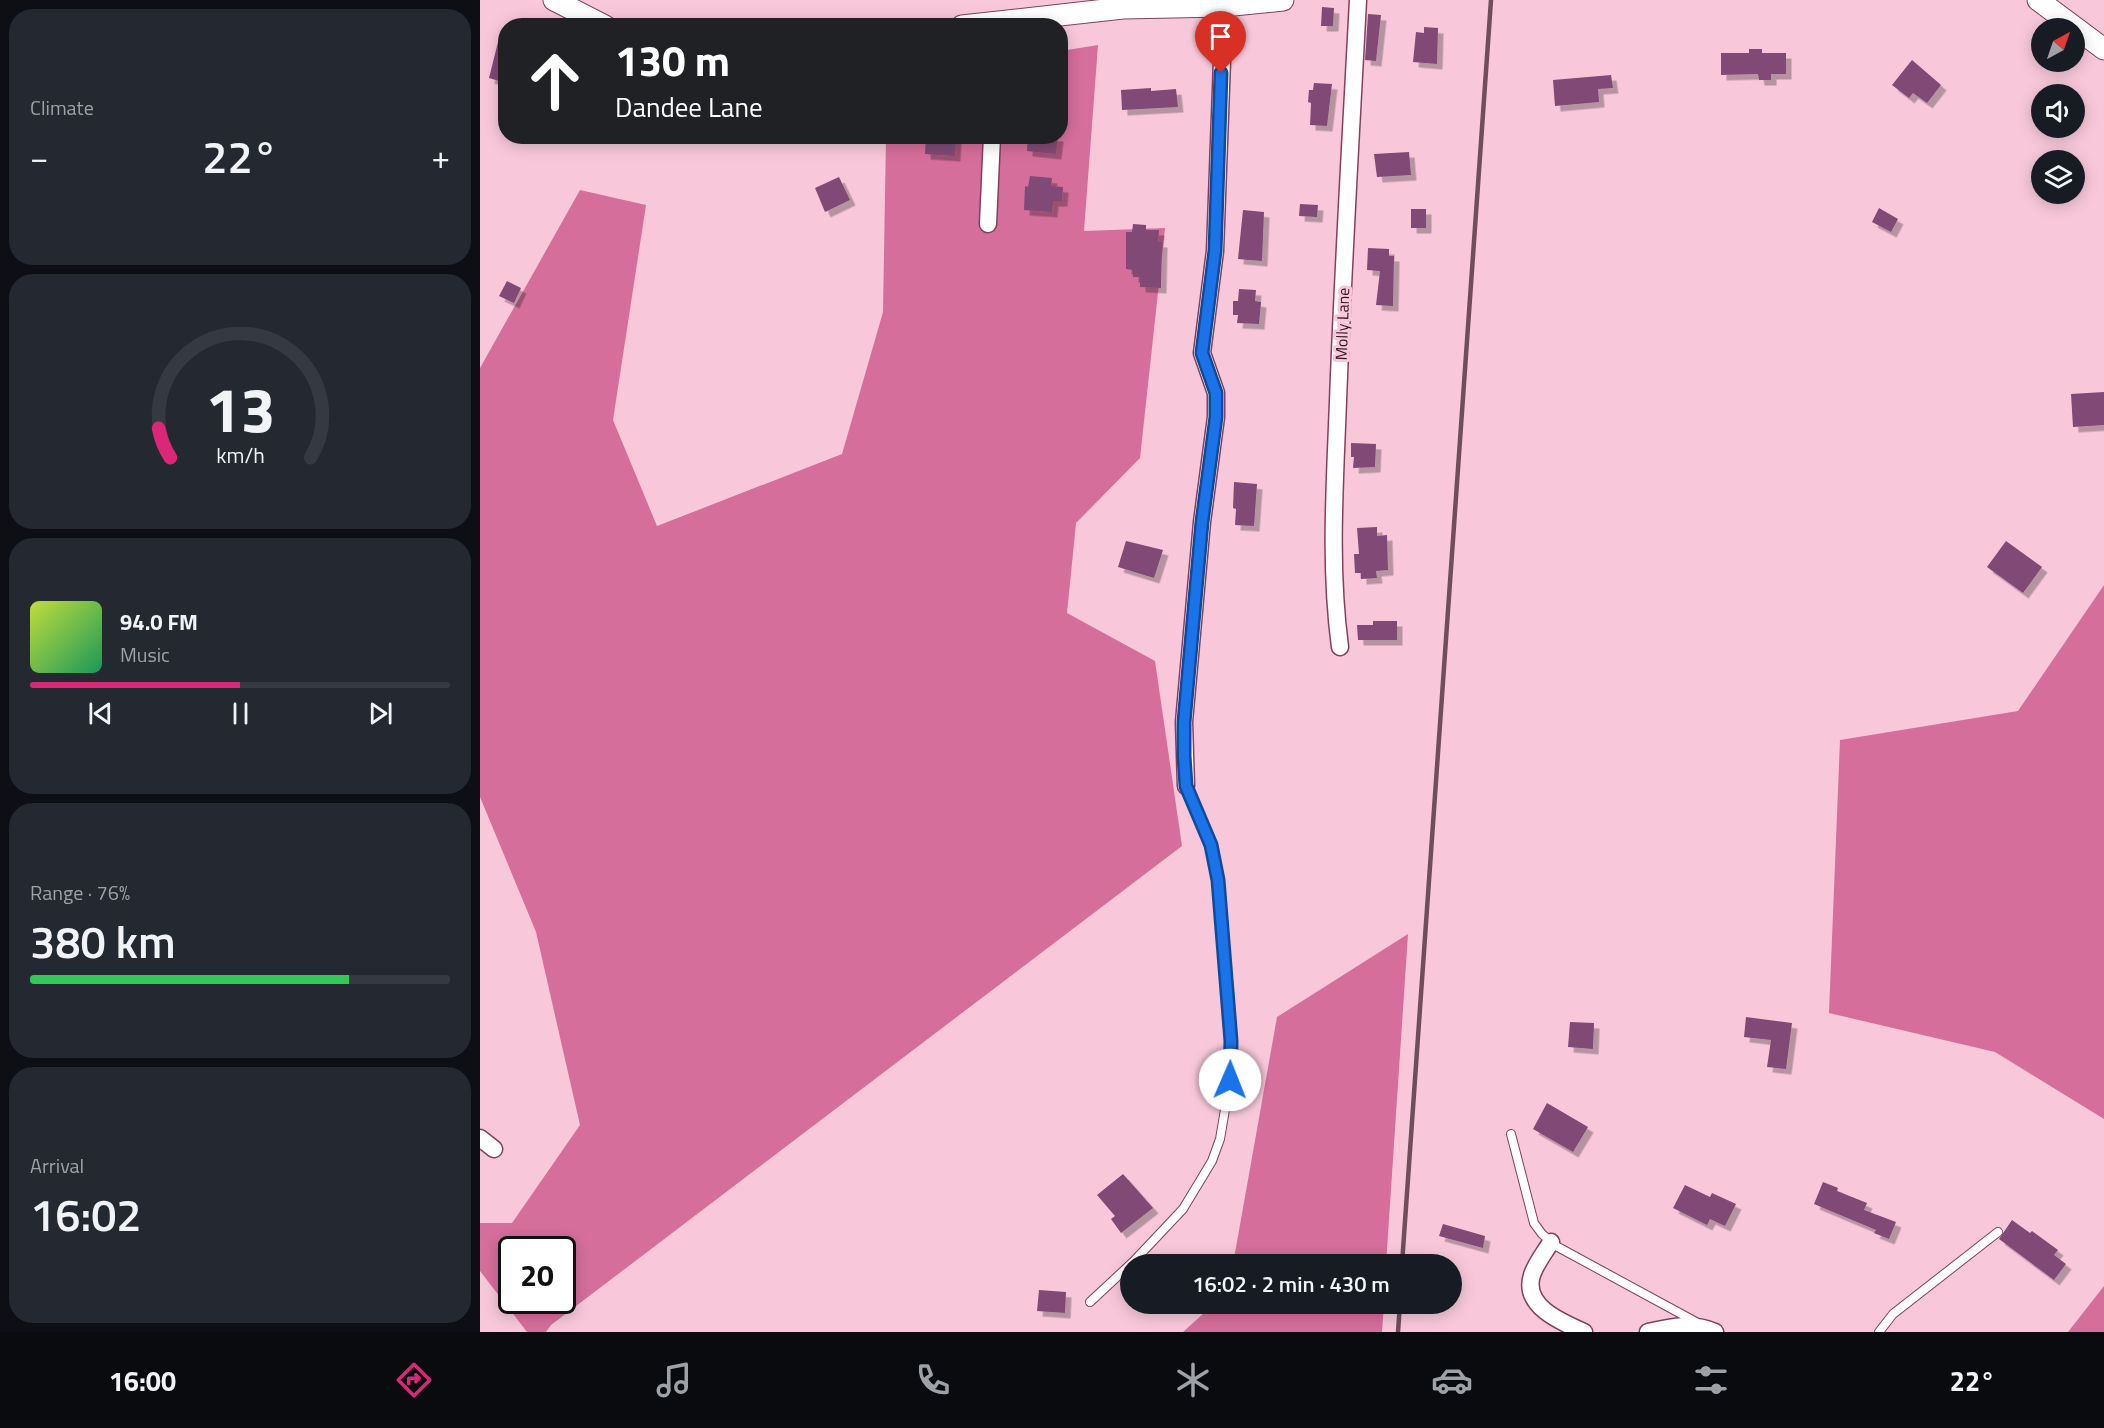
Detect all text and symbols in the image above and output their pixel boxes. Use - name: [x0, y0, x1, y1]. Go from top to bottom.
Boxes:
- pin: [1195, 11, 1246, 73]
- north arrow: [2031, 18, 2085, 72]
- map controls: [2031, 18, 2085, 204]
- icon: arrive: [1204, 20, 1237, 53]
- text: 130 m: [615, 28, 730, 92]
- icon: ahead: [516, 42, 594, 120]
- button: sound: [2031, 84, 2085, 138]
- text: Dandee Lane: [615, 86, 763, 127]
- text: Climate: [30, 92, 94, 123]
- text: 22°: [202, 122, 278, 190]
- text: −: [30, 132, 48, 182]
- text: +: [432, 132, 450, 182]
- button: layers: [2031, 150, 2085, 204]
- street label: Molly Lane: [1329, 287, 1355, 361]
- text: 13: [205, 362, 275, 457]
- text: km/h: [216, 440, 264, 472]
- text: 94.0 FM: [120, 605, 198, 639]
- text: Music: [120, 639, 170, 670]
- icon: previous: [84, 697, 117, 730]
- icon: pause: [224, 697, 257, 730]
- icon: next: [364, 697, 397, 730]
- text: Range · 76%: [30, 877, 130, 908]
- text: 380 km: [30, 907, 176, 975]
- position arrow: [1198, 1048, 1262, 1112]
- text: Arrival: [30, 1150, 84, 1181]
- text: 16:02: [30, 1180, 142, 1248]
- speed limit sign: 20: [498, 1236, 576, 1314]
- text: 16:02 · 2 min · 430 m: [1192, 1267, 1390, 1301]
- icon: directions: [393, 1359, 435, 1401]
- icon: music: [653, 1359, 695, 1401]
- icon: phone: [912, 1359, 954, 1401]
- icon: climate: [1172, 1359, 1214, 1401]
- icon: car: [1431, 1359, 1473, 1401]
- icon: filters: [1690, 1359, 1732, 1401]
- text: 16:00: [109, 1360, 176, 1401]
- text: 22°: [1950, 1360, 1995, 1401]

